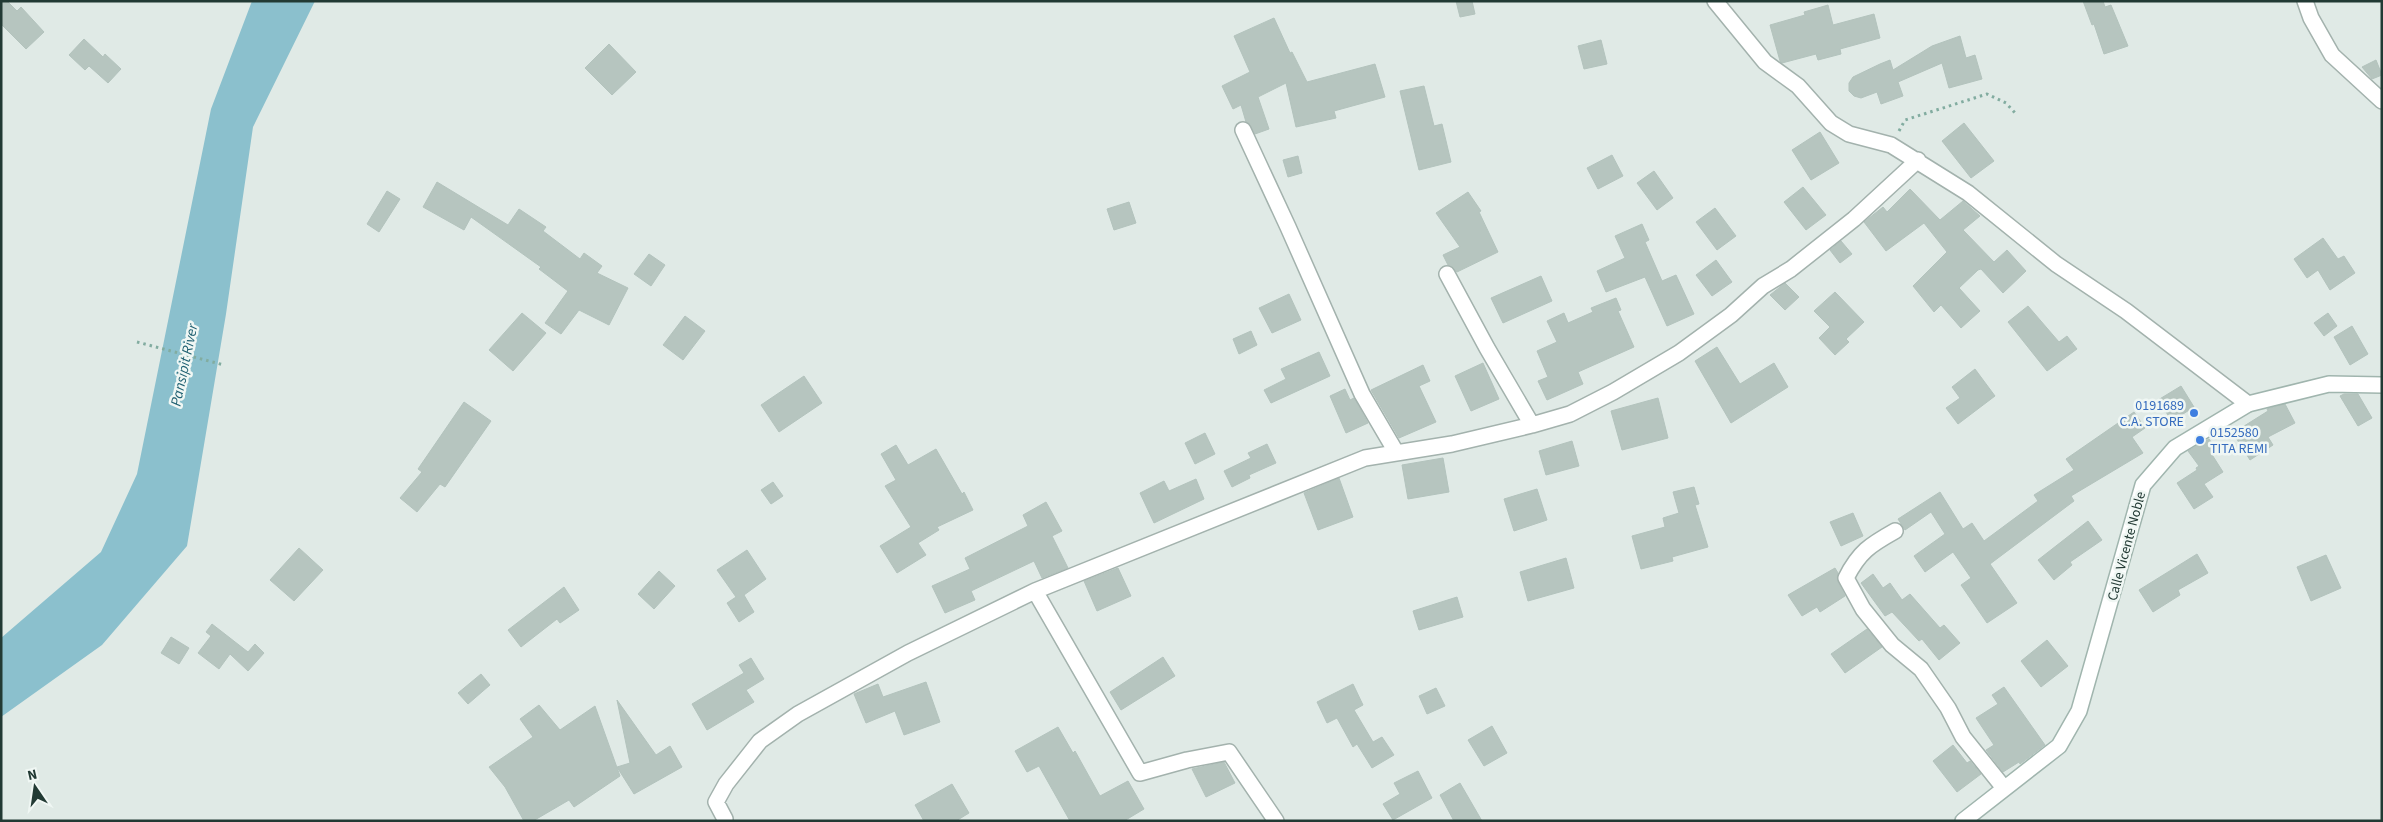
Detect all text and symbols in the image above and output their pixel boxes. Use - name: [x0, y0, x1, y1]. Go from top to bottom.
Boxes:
- water label: Pansipit River: [166, 321, 204, 408]
- place label: 0191689 C.A. STORE: [2120, 396, 2184, 432]
- marker: 0191689 C.A. STORE: [2188, 407, 2200, 419]
- place label: 0152580 TITA REMI: [2210, 423, 2268, 459]
- marker: 0152580 TITA REMI: [2194, 434, 2206, 446]
- street label: Calle Vicente Noble: [2103, 489, 2151, 603]
- north arrow: [10, 762, 60, 812]
- text: N: [26, 765, 39, 786]

